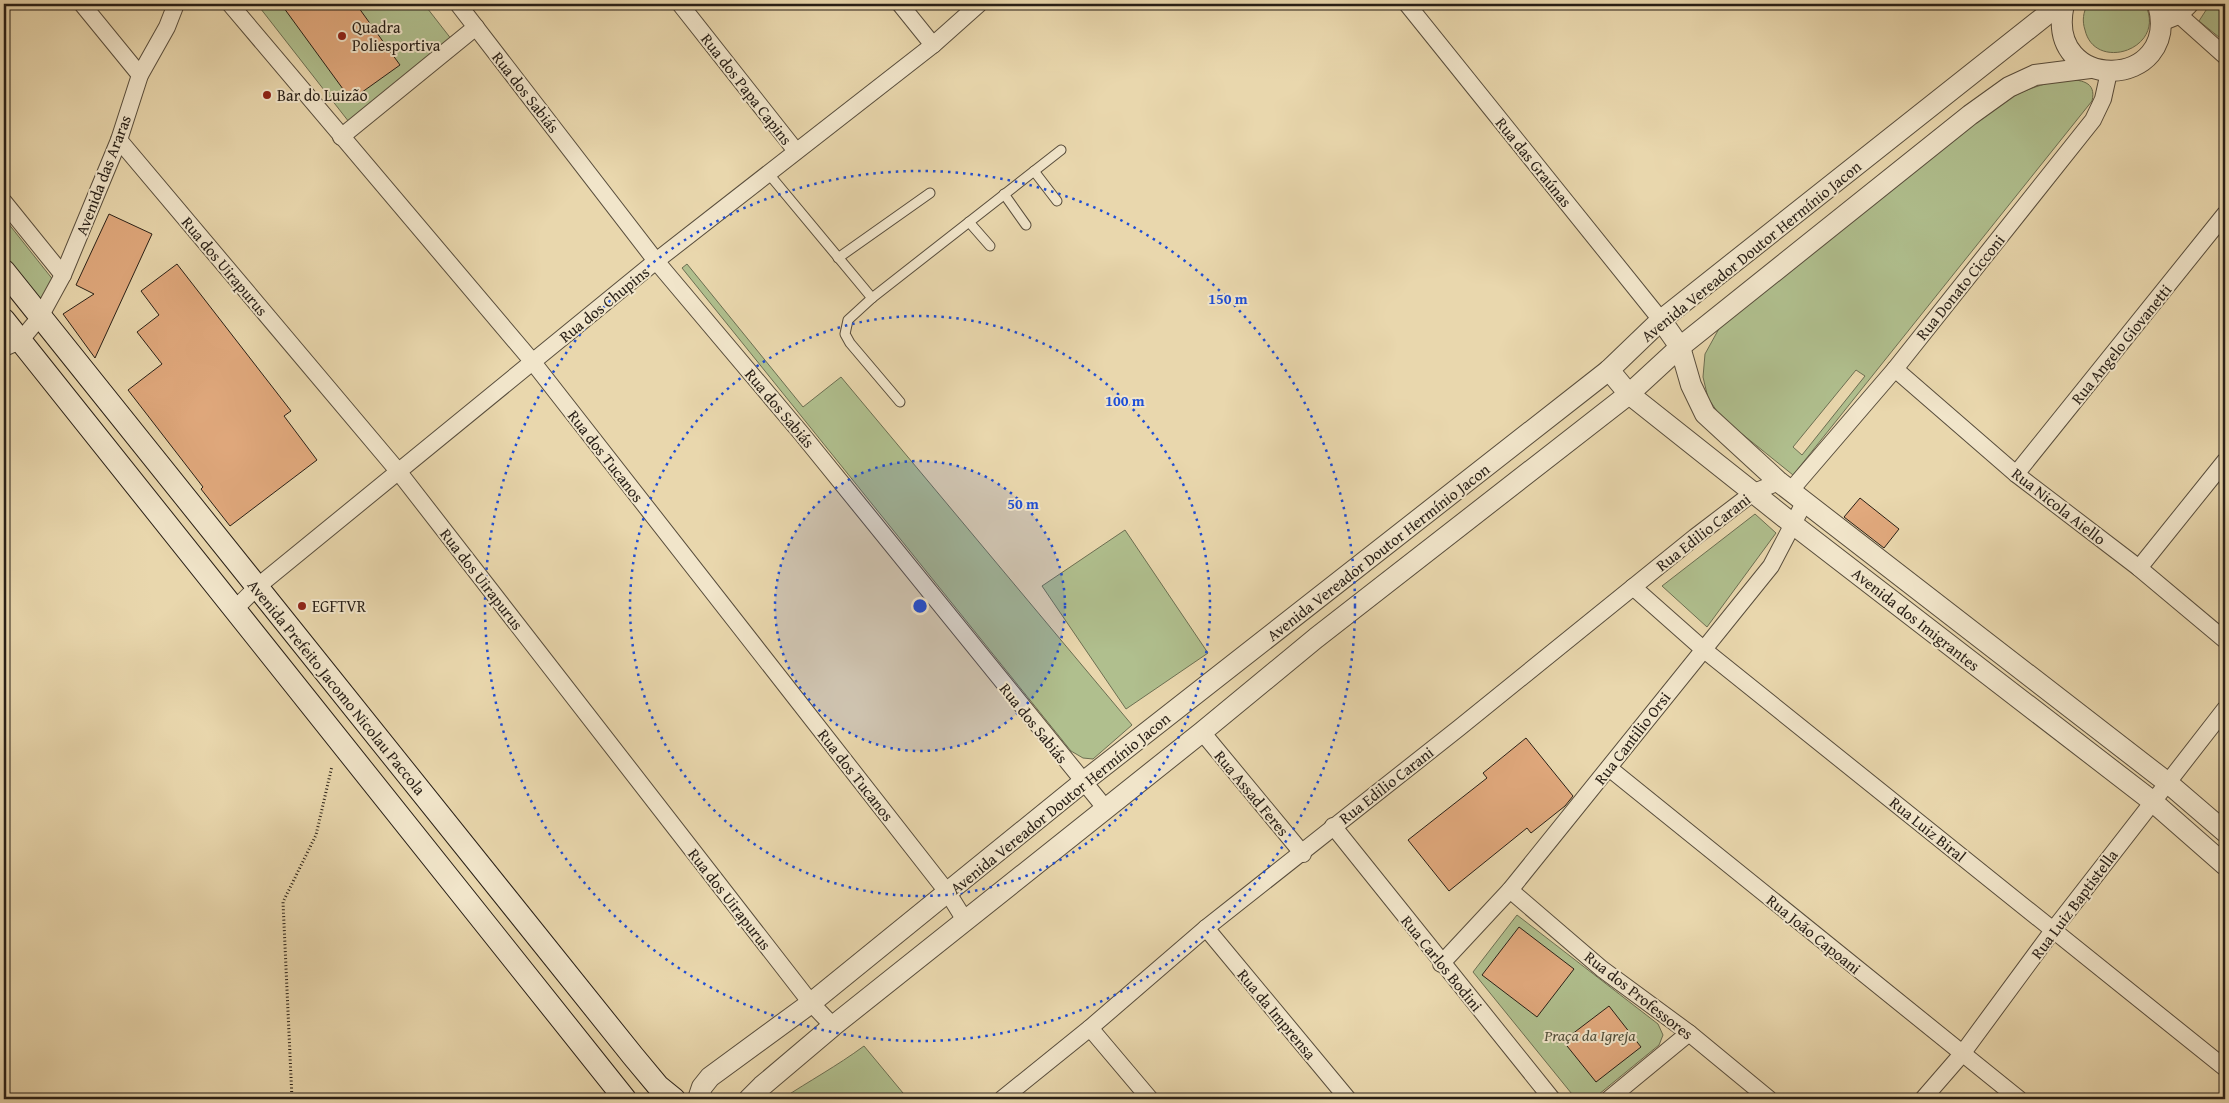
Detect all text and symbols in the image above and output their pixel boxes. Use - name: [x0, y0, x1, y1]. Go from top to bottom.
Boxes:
- place label: Quadra Poliesportiva: [352, 15, 441, 57]
- street label: Rua dos Papa Capins: [696, 28, 798, 150]
- marker: Quadra Poliesportiva: [336, 30, 348, 42]
- street label: Rua dos Sabiás: [487, 46, 565, 138]
- place label: Bar do Luizão: [277, 83, 368, 107]
- marker: Bar do Luizão: [261, 89, 273, 101]
- street label: Avenida das Araras: [69, 111, 137, 239]
- street label: Rua das Graúnas: [1490, 112, 1578, 212]
- street label: Avenida Vereador Doutor Hermínio Jacon: [1636, 154, 1866, 348]
- street label: Rua dos Uirapurus: [176, 211, 274, 321]
- street label: Rua Donato Cicconi: [1910, 229, 2010, 345]
- street label: Rua dos Chupins: [554, 260, 654, 348]
- street label: Rua Angelo Giovanetti: [2065, 278, 2177, 409]
- text: 150 m: [1208, 288, 1248, 309]
- street label: Rua dos Sabiás: [739, 363, 821, 453]
- text: 100 m: [1105, 390, 1145, 411]
- street label: Rua dos Tucanos: [562, 405, 650, 507]
- street label: Avenida Vereador Doutor Hermínio Jacon: [1261, 457, 1495, 647]
- street label: Rua Nicola Aiello: [2007, 462, 2111, 550]
- street label: Rua Edilio Carani: [1651, 487, 1756, 577]
- text: 50 m: [1007, 493, 1039, 514]
- street label: Rua dos Uirapurus: [435, 523, 529, 635]
- street label: Avenida dos Imigrantes: [1847, 561, 1985, 677]
- street label: Avenida Prefeito Jacomo Nicolau Paccola: [242, 574, 432, 800]
- place label: EGFTVR: [312, 594, 367, 618]
- centre of rings: [911, 597, 929, 615]
- marker: EGFTVR: [296, 600, 308, 612]
- street label: Rua dos Sabiás: [994, 678, 1074, 768]
- street label: Rua Cantilio Orsi: [1588, 686, 1676, 790]
- street label: Avenida Vereador Doutor Hermínio Jacon: [945, 706, 1175, 900]
- street label: Rua dos Tucanos: [812, 724, 900, 826]
- street label: Rua Edilio Carani: [1334, 740, 1439, 830]
- street label: Rua Assad Feres: [1209, 745, 1295, 841]
- street label: Rua Luiz Biral: [1885, 791, 1972, 868]
- street label: Rua dos Uirapurus: [683, 843, 777, 955]
- street label: Rua Luiz Baptistella: [2025, 844, 2124, 964]
- street label: Rua João Capoani: [1762, 888, 1867, 980]
- street label: Rua Carlos Bodini: [1396, 910, 1489, 1017]
- street label: Rua dos Professores: [1579, 945, 1699, 1045]
- street label: Rua da Imprensa: [1232, 963, 1322, 1065]
- park label: Praça da Igreja: [1543, 1023, 1636, 1047]

